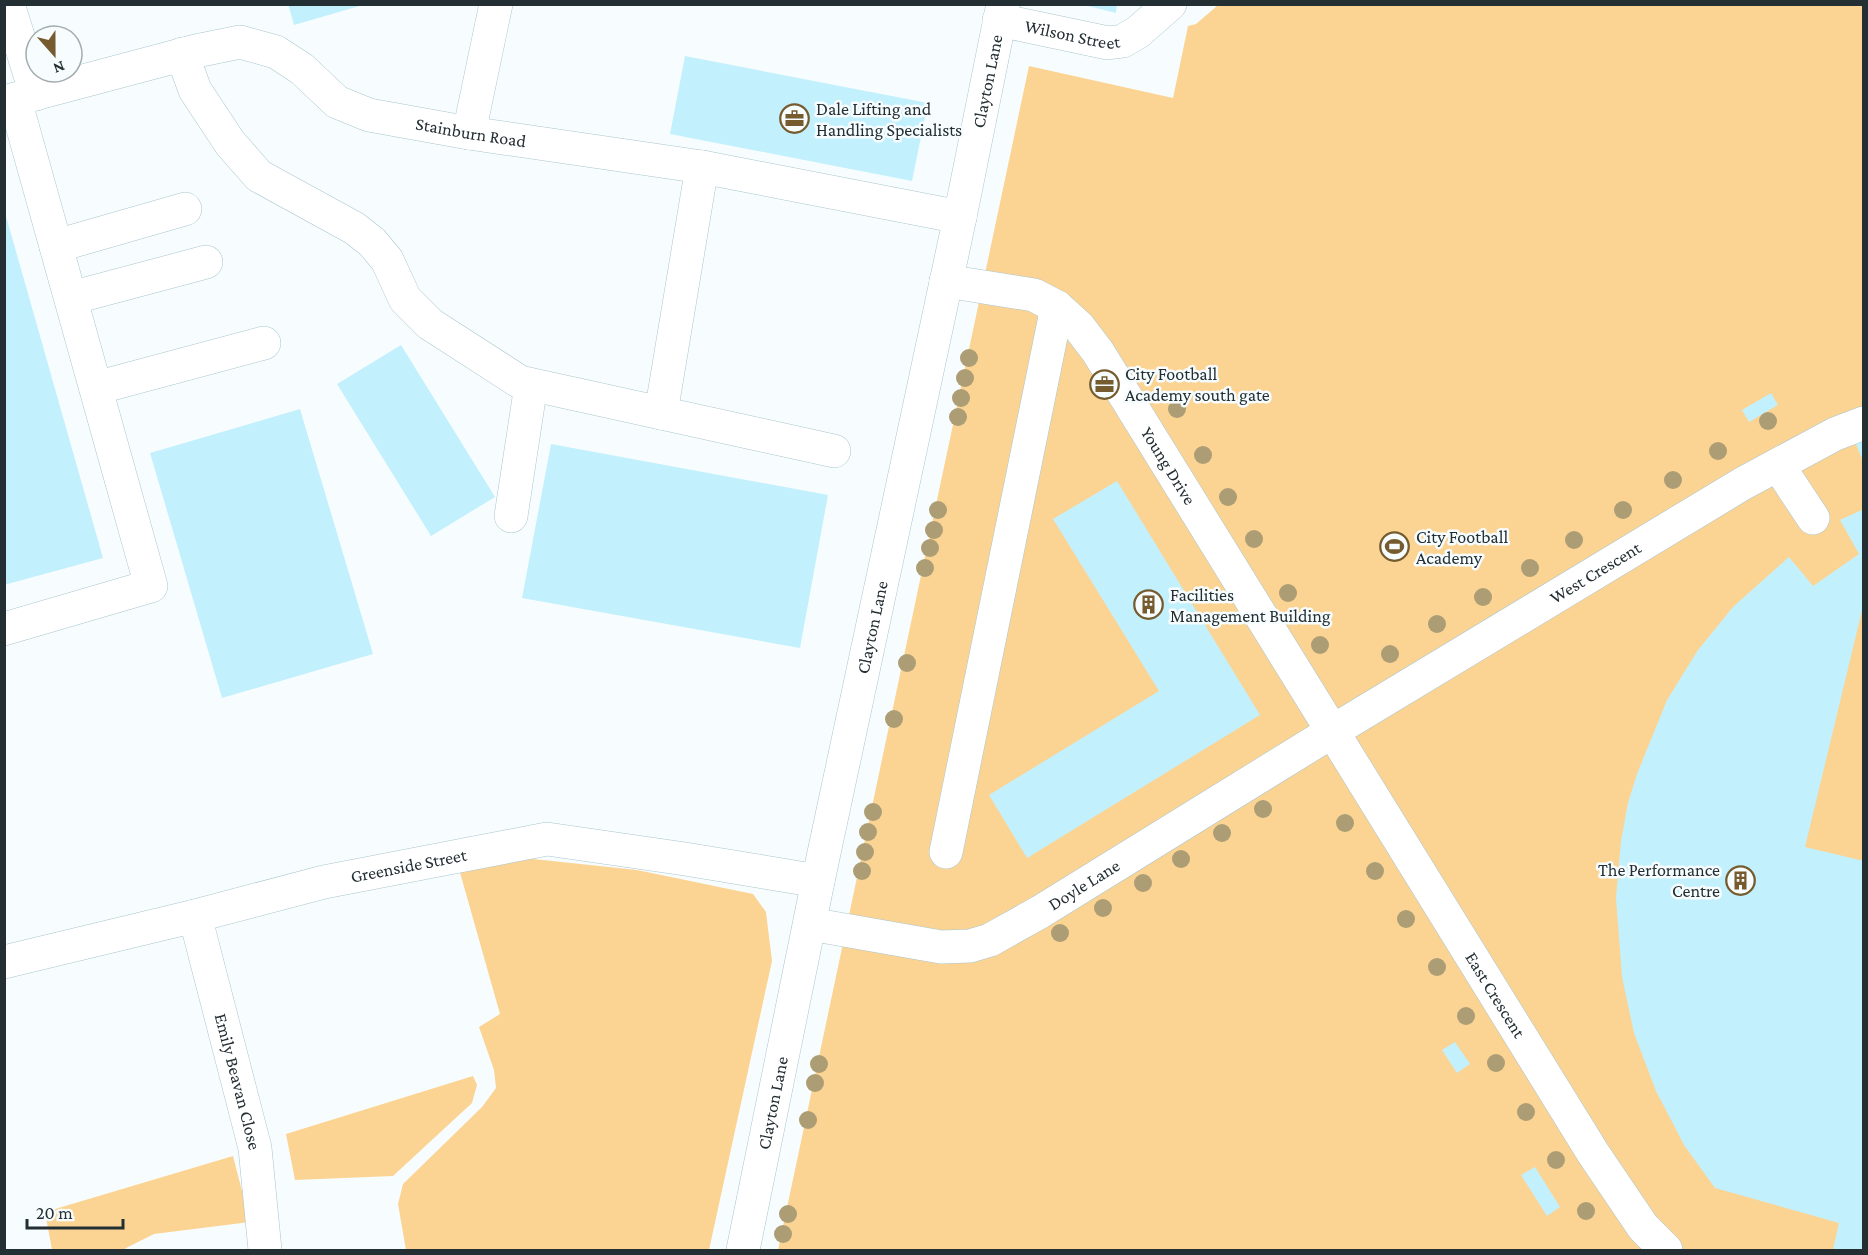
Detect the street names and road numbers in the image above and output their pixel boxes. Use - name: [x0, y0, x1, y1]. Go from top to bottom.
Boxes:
- street label: Wilson Street: [1023, 16, 1122, 53]
- street label: Clayton Lane: [968, 33, 1007, 130]
- street label: Stainburn Road: [414, 114, 528, 151]
- street label: Young Drive: [1137, 423, 1200, 508]
- street label: West Crescent: [1546, 537, 1645, 608]
- street label: Clayton Lane: [853, 579, 892, 676]
- street label: Greenside Street: [349, 845, 469, 887]
- street label: Doyle Lane: [1045, 855, 1123, 914]
- street label: East Crescent: [1461, 948, 1530, 1042]
- street label: Emily Beavan Close: [211, 1011, 265, 1152]
- street label: Clayton Lane: [754, 1055, 792, 1151]

